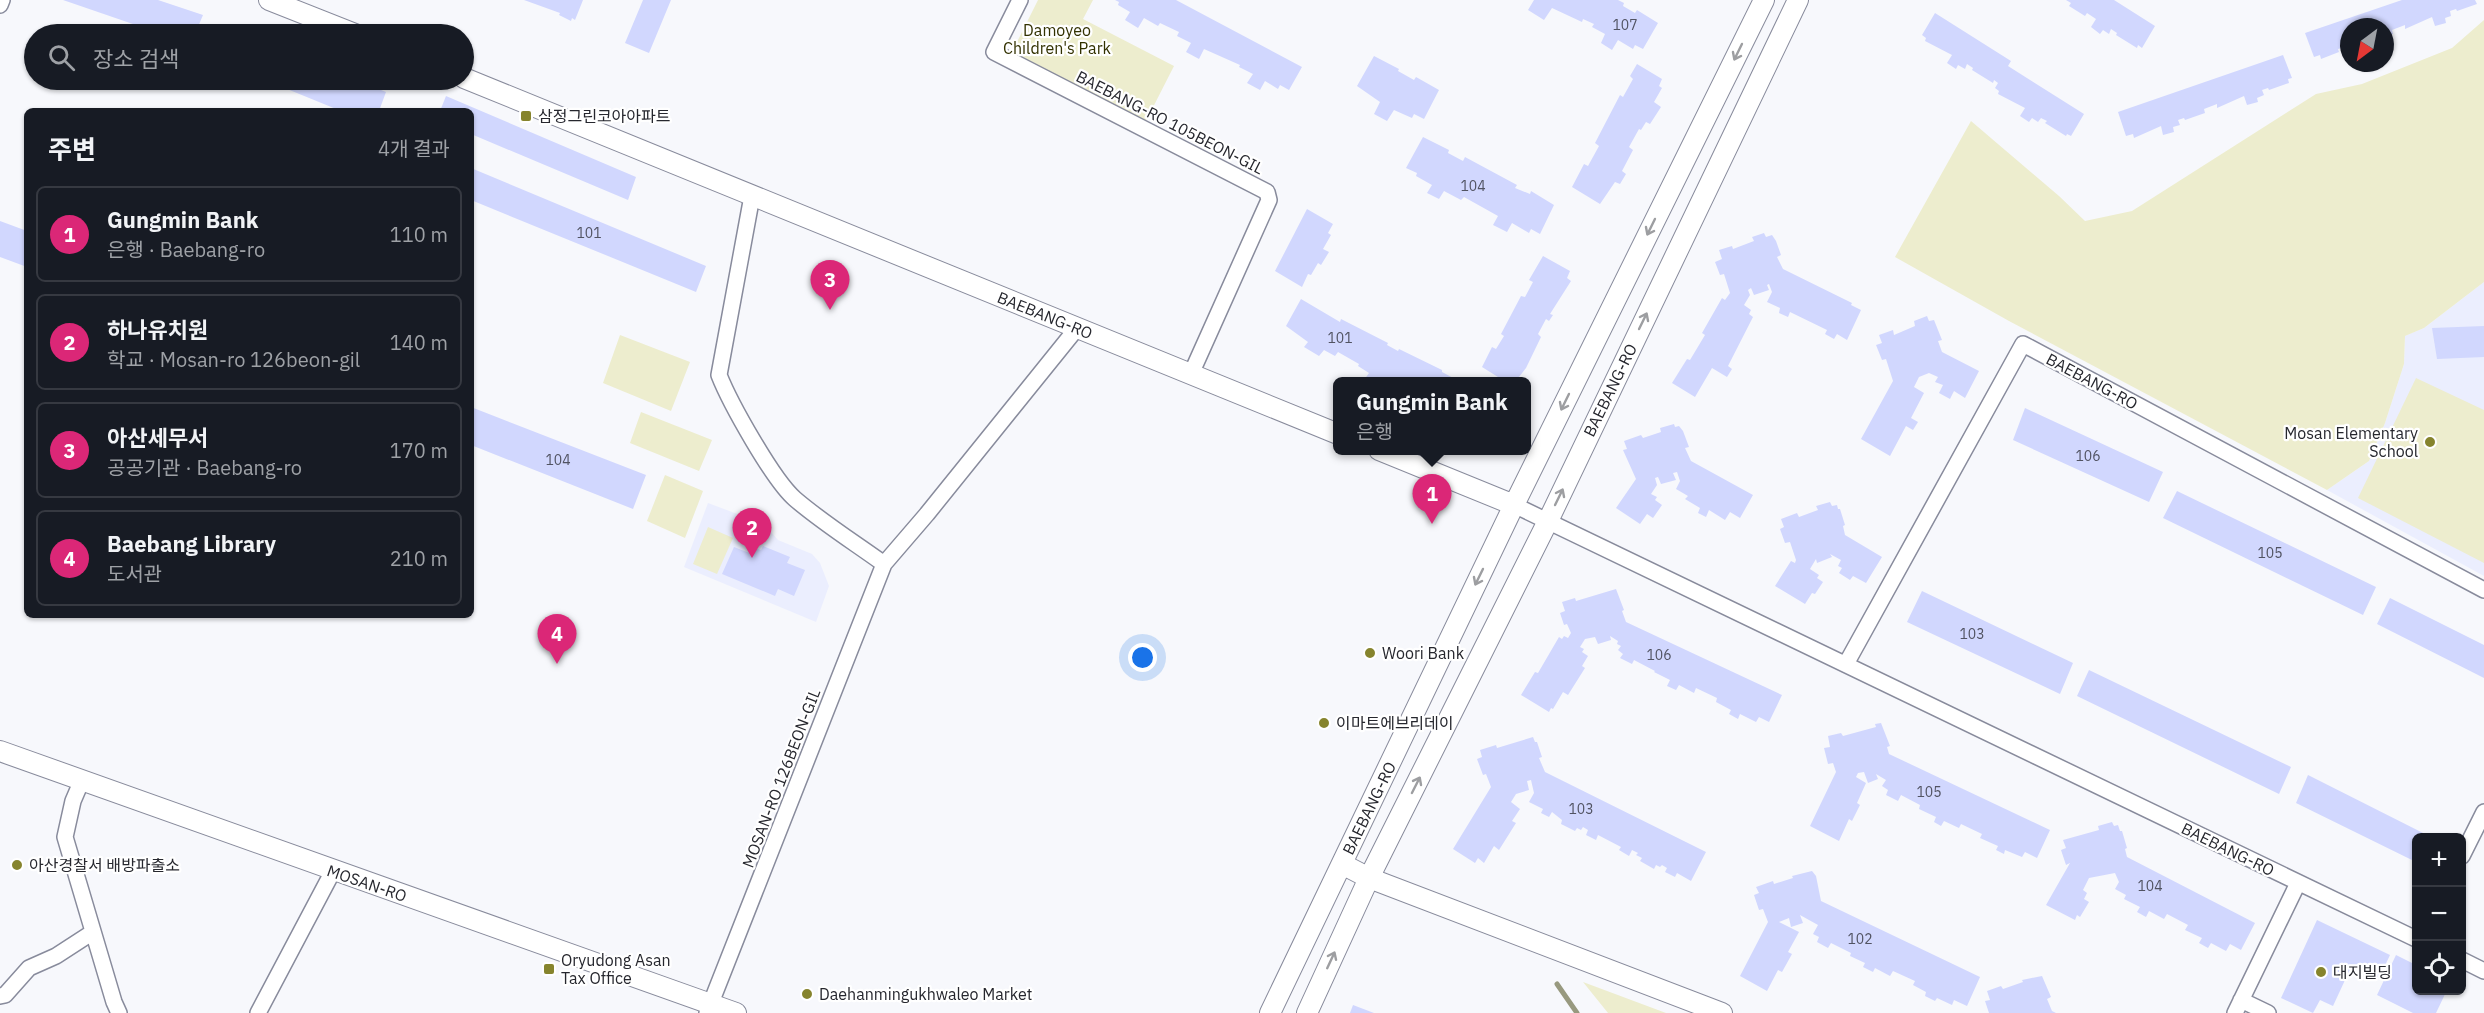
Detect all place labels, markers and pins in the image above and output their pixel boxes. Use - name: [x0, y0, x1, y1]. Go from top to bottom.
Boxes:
- place label: 삼정그린코아아파트: [538, 106, 670, 126]
- marker: 삼정그린코아아파트: [519, 109, 533, 123]
- pin: 3: [810, 260, 850, 310]
- place label: Mosan Elementary School: [2284, 423, 2418, 461]
- marker: Mosan Elementary School: [2423, 435, 2437, 449]
- pin: 1: [1412, 474, 1452, 524]
- pin: 2: [732, 508, 771, 558]
- pin: 4: [538, 614, 576, 664]
- place label: Woori Bank: [1382, 643, 1465, 663]
- marker: Woori Bank: [1363, 646, 1377, 660]
- place label: 이마트에브리데이: [1336, 713, 1454, 733]
- marker: 이마트에브리데이: [1317, 716, 1331, 730]
- place label: 아산경찰서 배방파출소: [29, 855, 180, 875]
- marker: 아산경찰서 배방파출소: [10, 858, 24, 872]
- place label: Oryudong Asan Tax Office: [561, 950, 671, 988]
- marker: Oryudong Asan Tax Office: [542, 962, 556, 976]
- place label: 대지빌딩: [2333, 962, 2392, 982]
- marker: 대지빌딩: [2314, 965, 2328, 979]
- place label: Daehanmingukhwaleo Market: [819, 984, 1032, 1004]
- marker: Daehanmingukhwaleo Market: [800, 987, 814, 1001]

